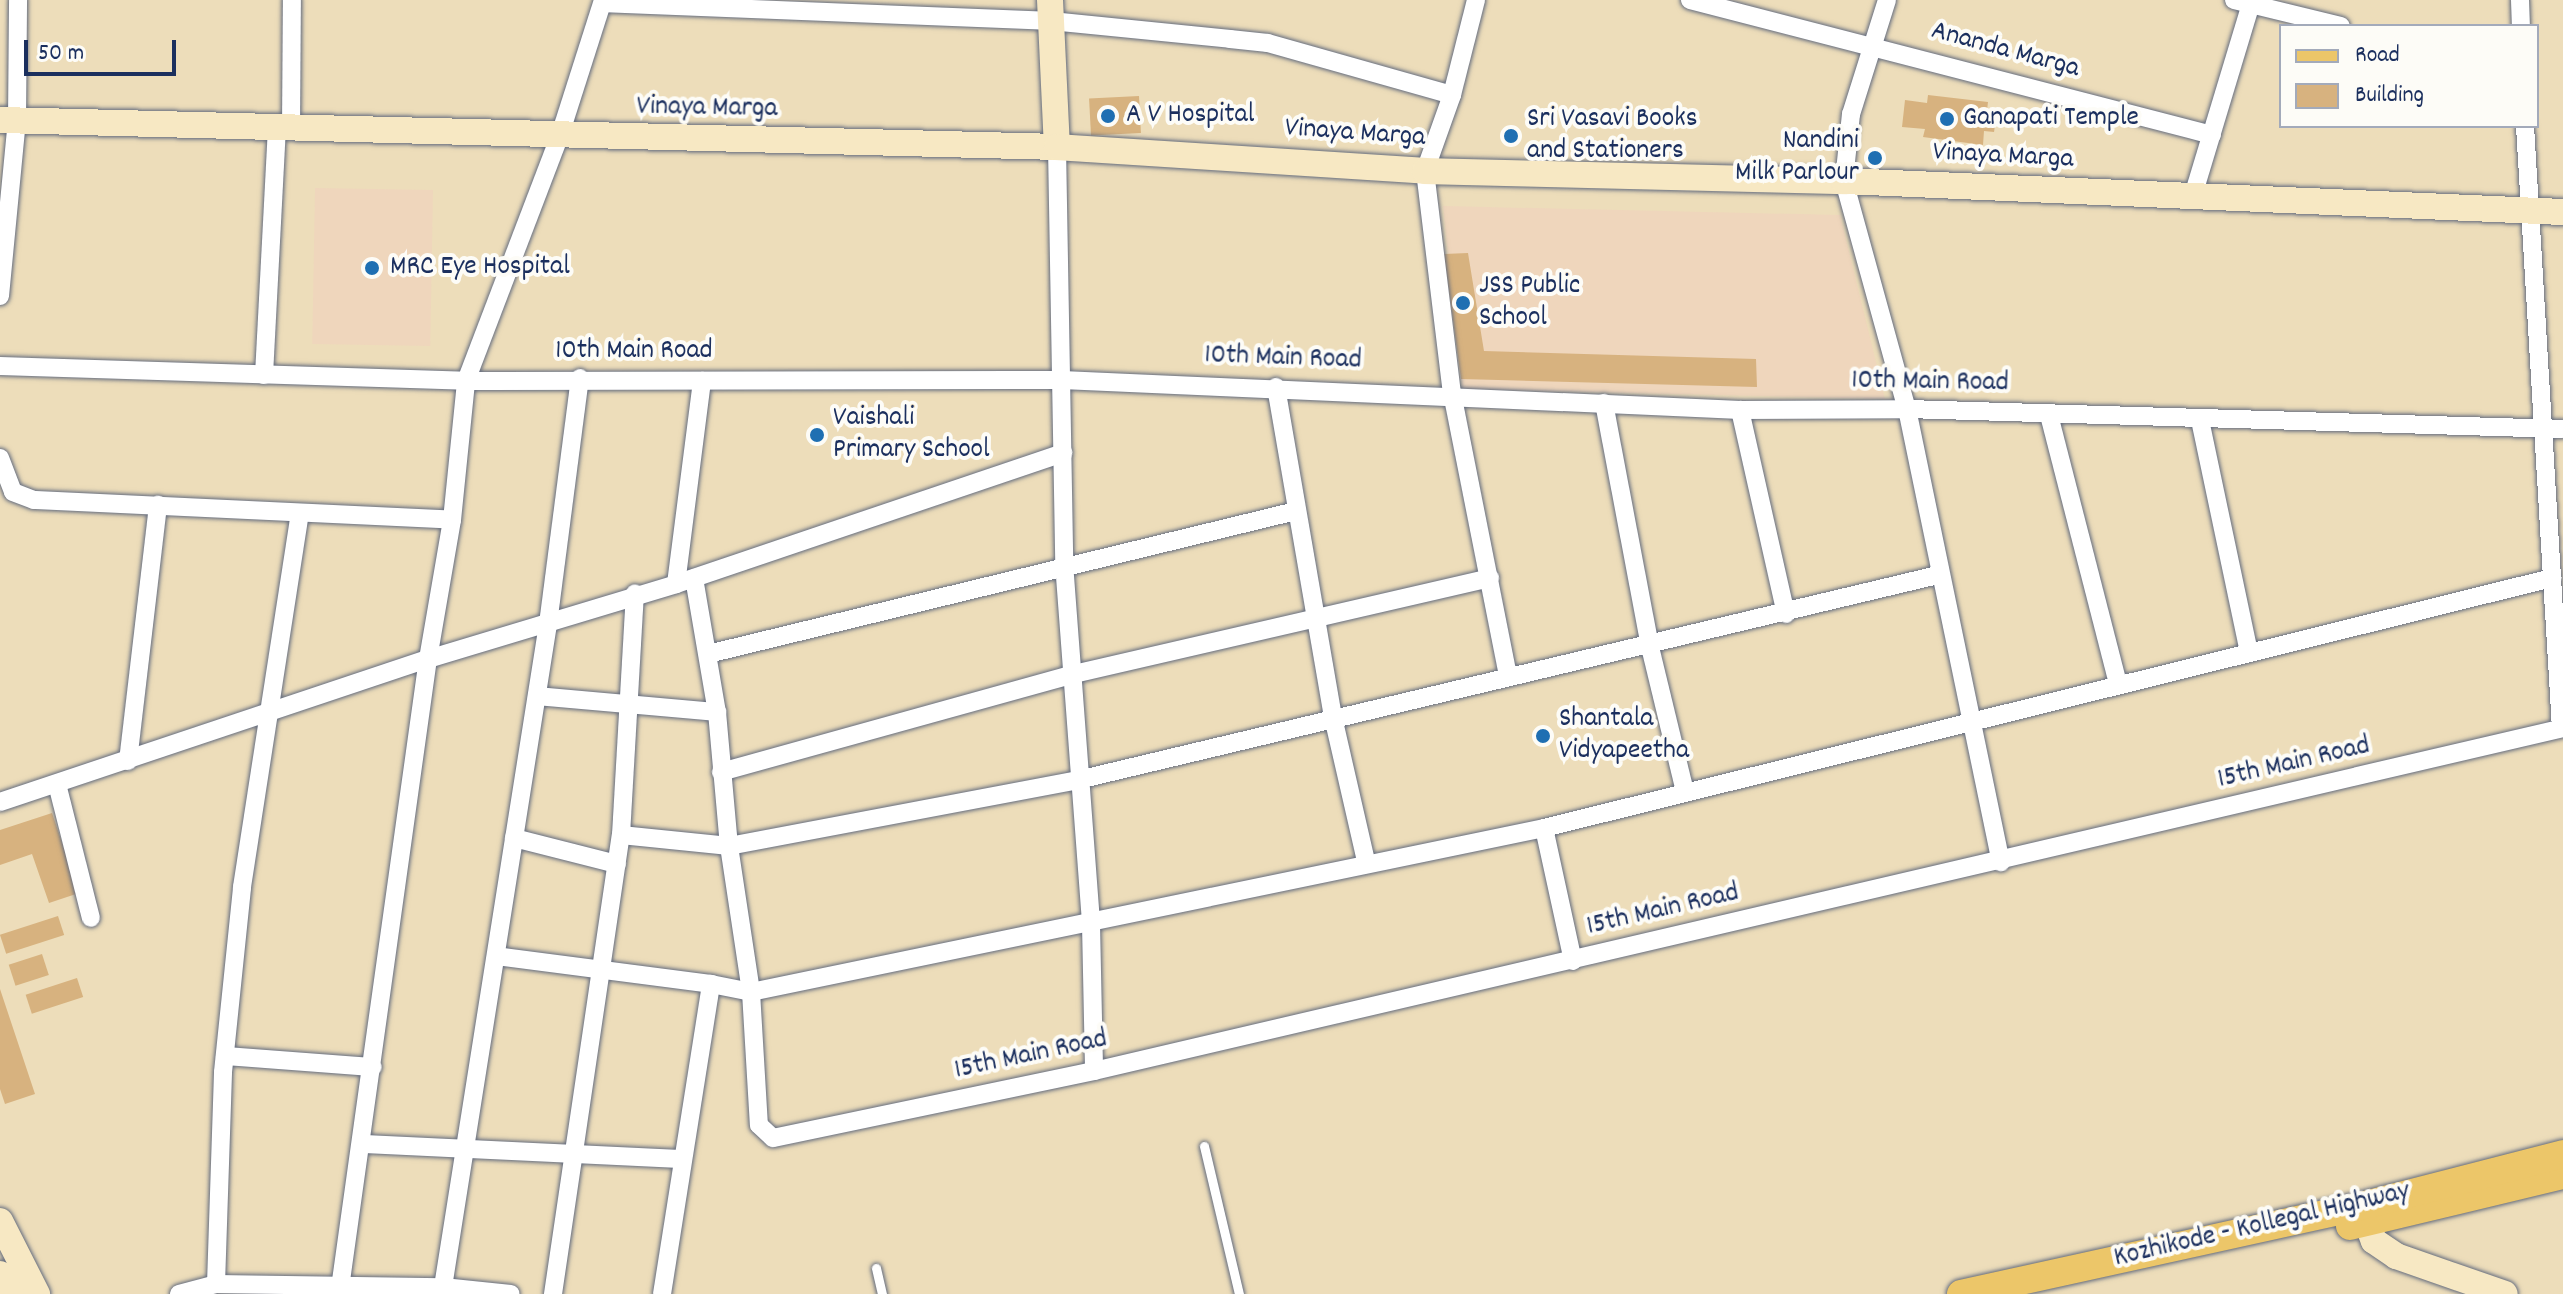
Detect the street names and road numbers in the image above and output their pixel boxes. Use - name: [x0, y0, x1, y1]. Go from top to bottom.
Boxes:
- street label: Ananda Marga: [1927, 15, 2083, 87]
- street label: Vinaya Marga: [636, 91, 778, 127]
- street label: Vinaya Marga: [1284, 112, 1426, 156]
- street label: Vinaya Marga: [1932, 137, 2074, 177]
- street label: 10th Main Road: [555, 335, 713, 369]
- street label: 10th Main Road: [1204, 339, 1362, 379]
- street label: 10th Main Road: [1851, 365, 2009, 401]
- street label: 15th Main Road: [2215, 730, 2373, 798]
- street label: 15th Main Road: [1584, 877, 1742, 945]
- street label: 15th Main Road: [952, 1023, 1110, 1089]
- street label: Kozhikode - Kollegal Highway: [2111, 1176, 2413, 1276]

